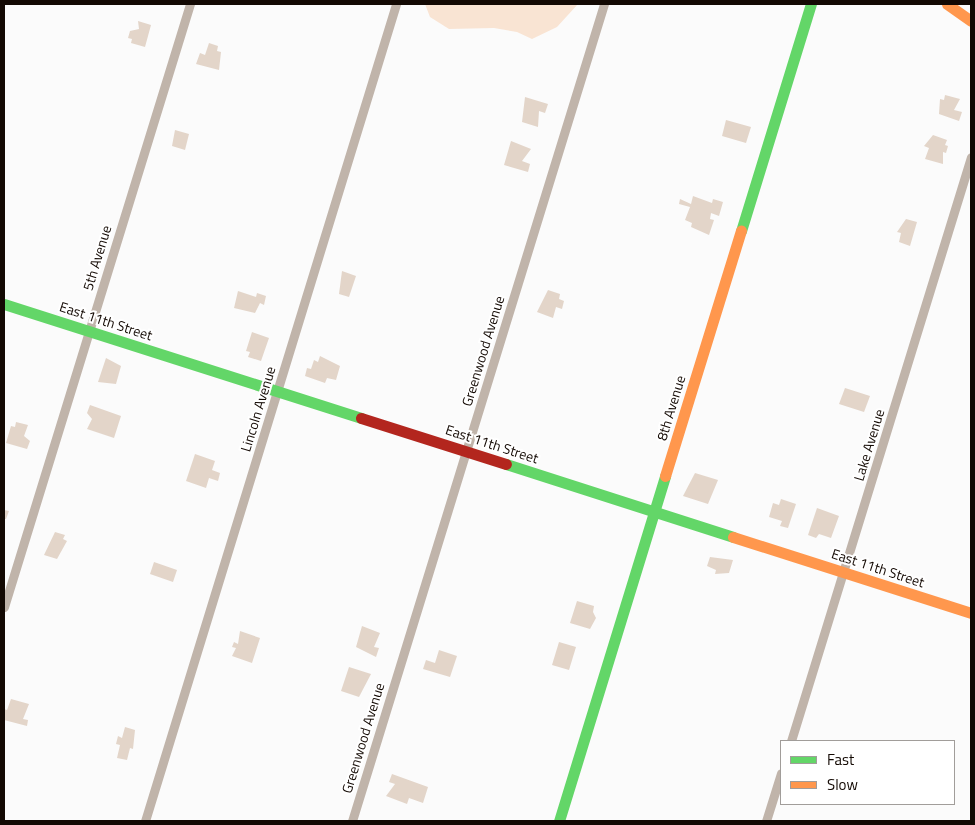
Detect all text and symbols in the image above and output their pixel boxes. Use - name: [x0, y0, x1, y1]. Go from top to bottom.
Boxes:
- street label: 5th Avenue: [79, 223, 115, 293]
- street label: Greenwood Avenue: [458, 294, 508, 408]
- street label: East 11th Street: [57, 298, 155, 344]
- street label: Lincoln Avenue: [237, 364, 279, 454]
- street label: 8th Avenue: [653, 373, 689, 443]
- street label: Lake Avenue: [850, 407, 888, 483]
- street label: East 11th Street: [443, 421, 541, 467]
- street label: East 11th Street: [829, 545, 927, 591]
- street label: Greenwood Avenue: [338, 681, 388, 795]
- legend: [780, 740, 955, 805]
- text: Fast: [827, 748, 854, 771]
- text: Slow: [827, 773, 858, 796]

